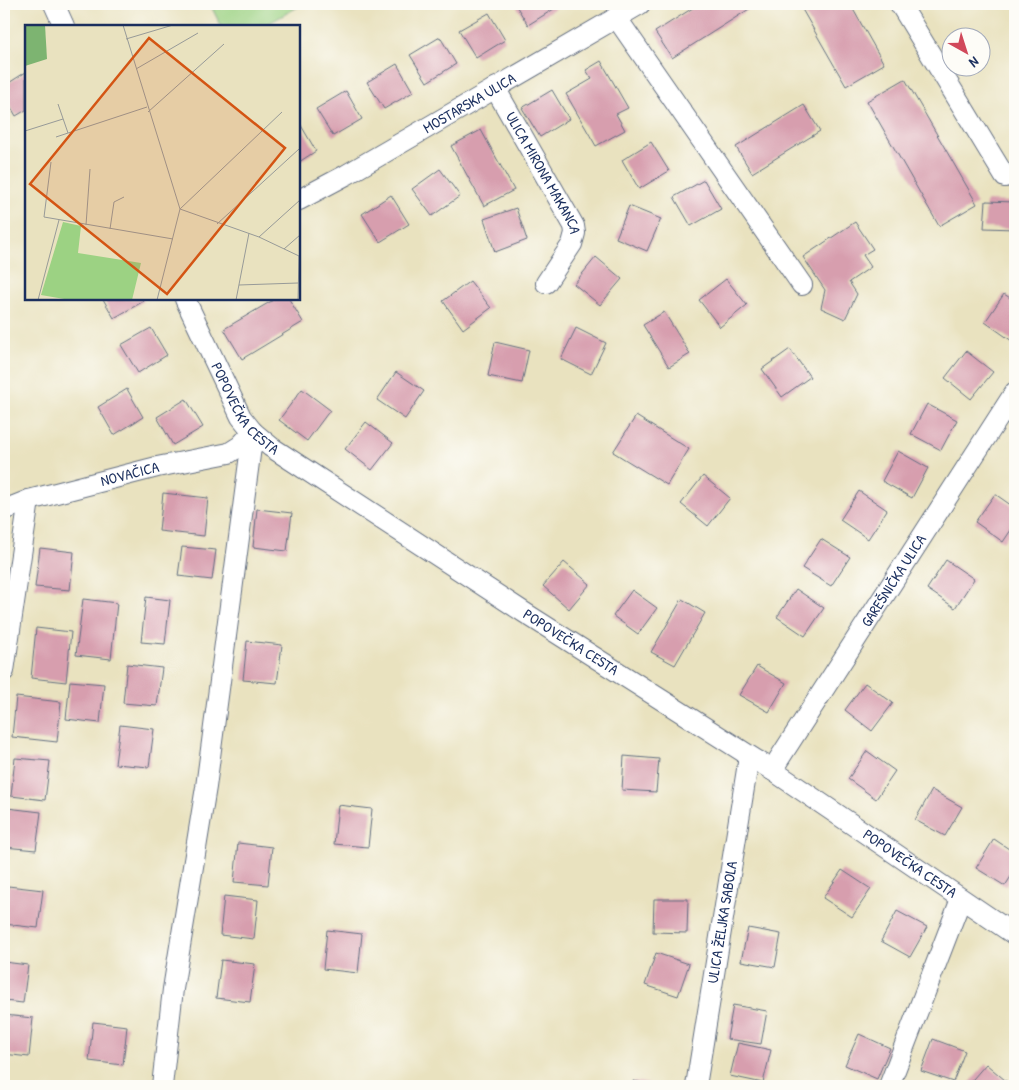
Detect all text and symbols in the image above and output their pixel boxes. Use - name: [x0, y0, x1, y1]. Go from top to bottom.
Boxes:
- inset map: [25, 25, 300, 300]
- north arrow: [942, 28, 992, 78]
- text: N: [965, 53, 983, 73]
- street label: MOSTARSKA ULICA: [419, 67, 520, 138]
- street label: ULICA MIRONA MAKANCA: [501, 108, 586, 236]
- street label: POPOVEČKA CESTA: [207, 359, 284, 460]
- street label: NOVAČICA: [98, 456, 162, 491]
- street label: GAREŠNIČKA ULICA: [856, 530, 931, 631]
- street label: POPOVEČKA CESTA: [519, 604, 623, 680]
- street label: POPOVEČKA CESTA: [859, 824, 962, 903]
- street label: ULICA ŽELJKA SABOLA: [702, 859, 742, 985]

